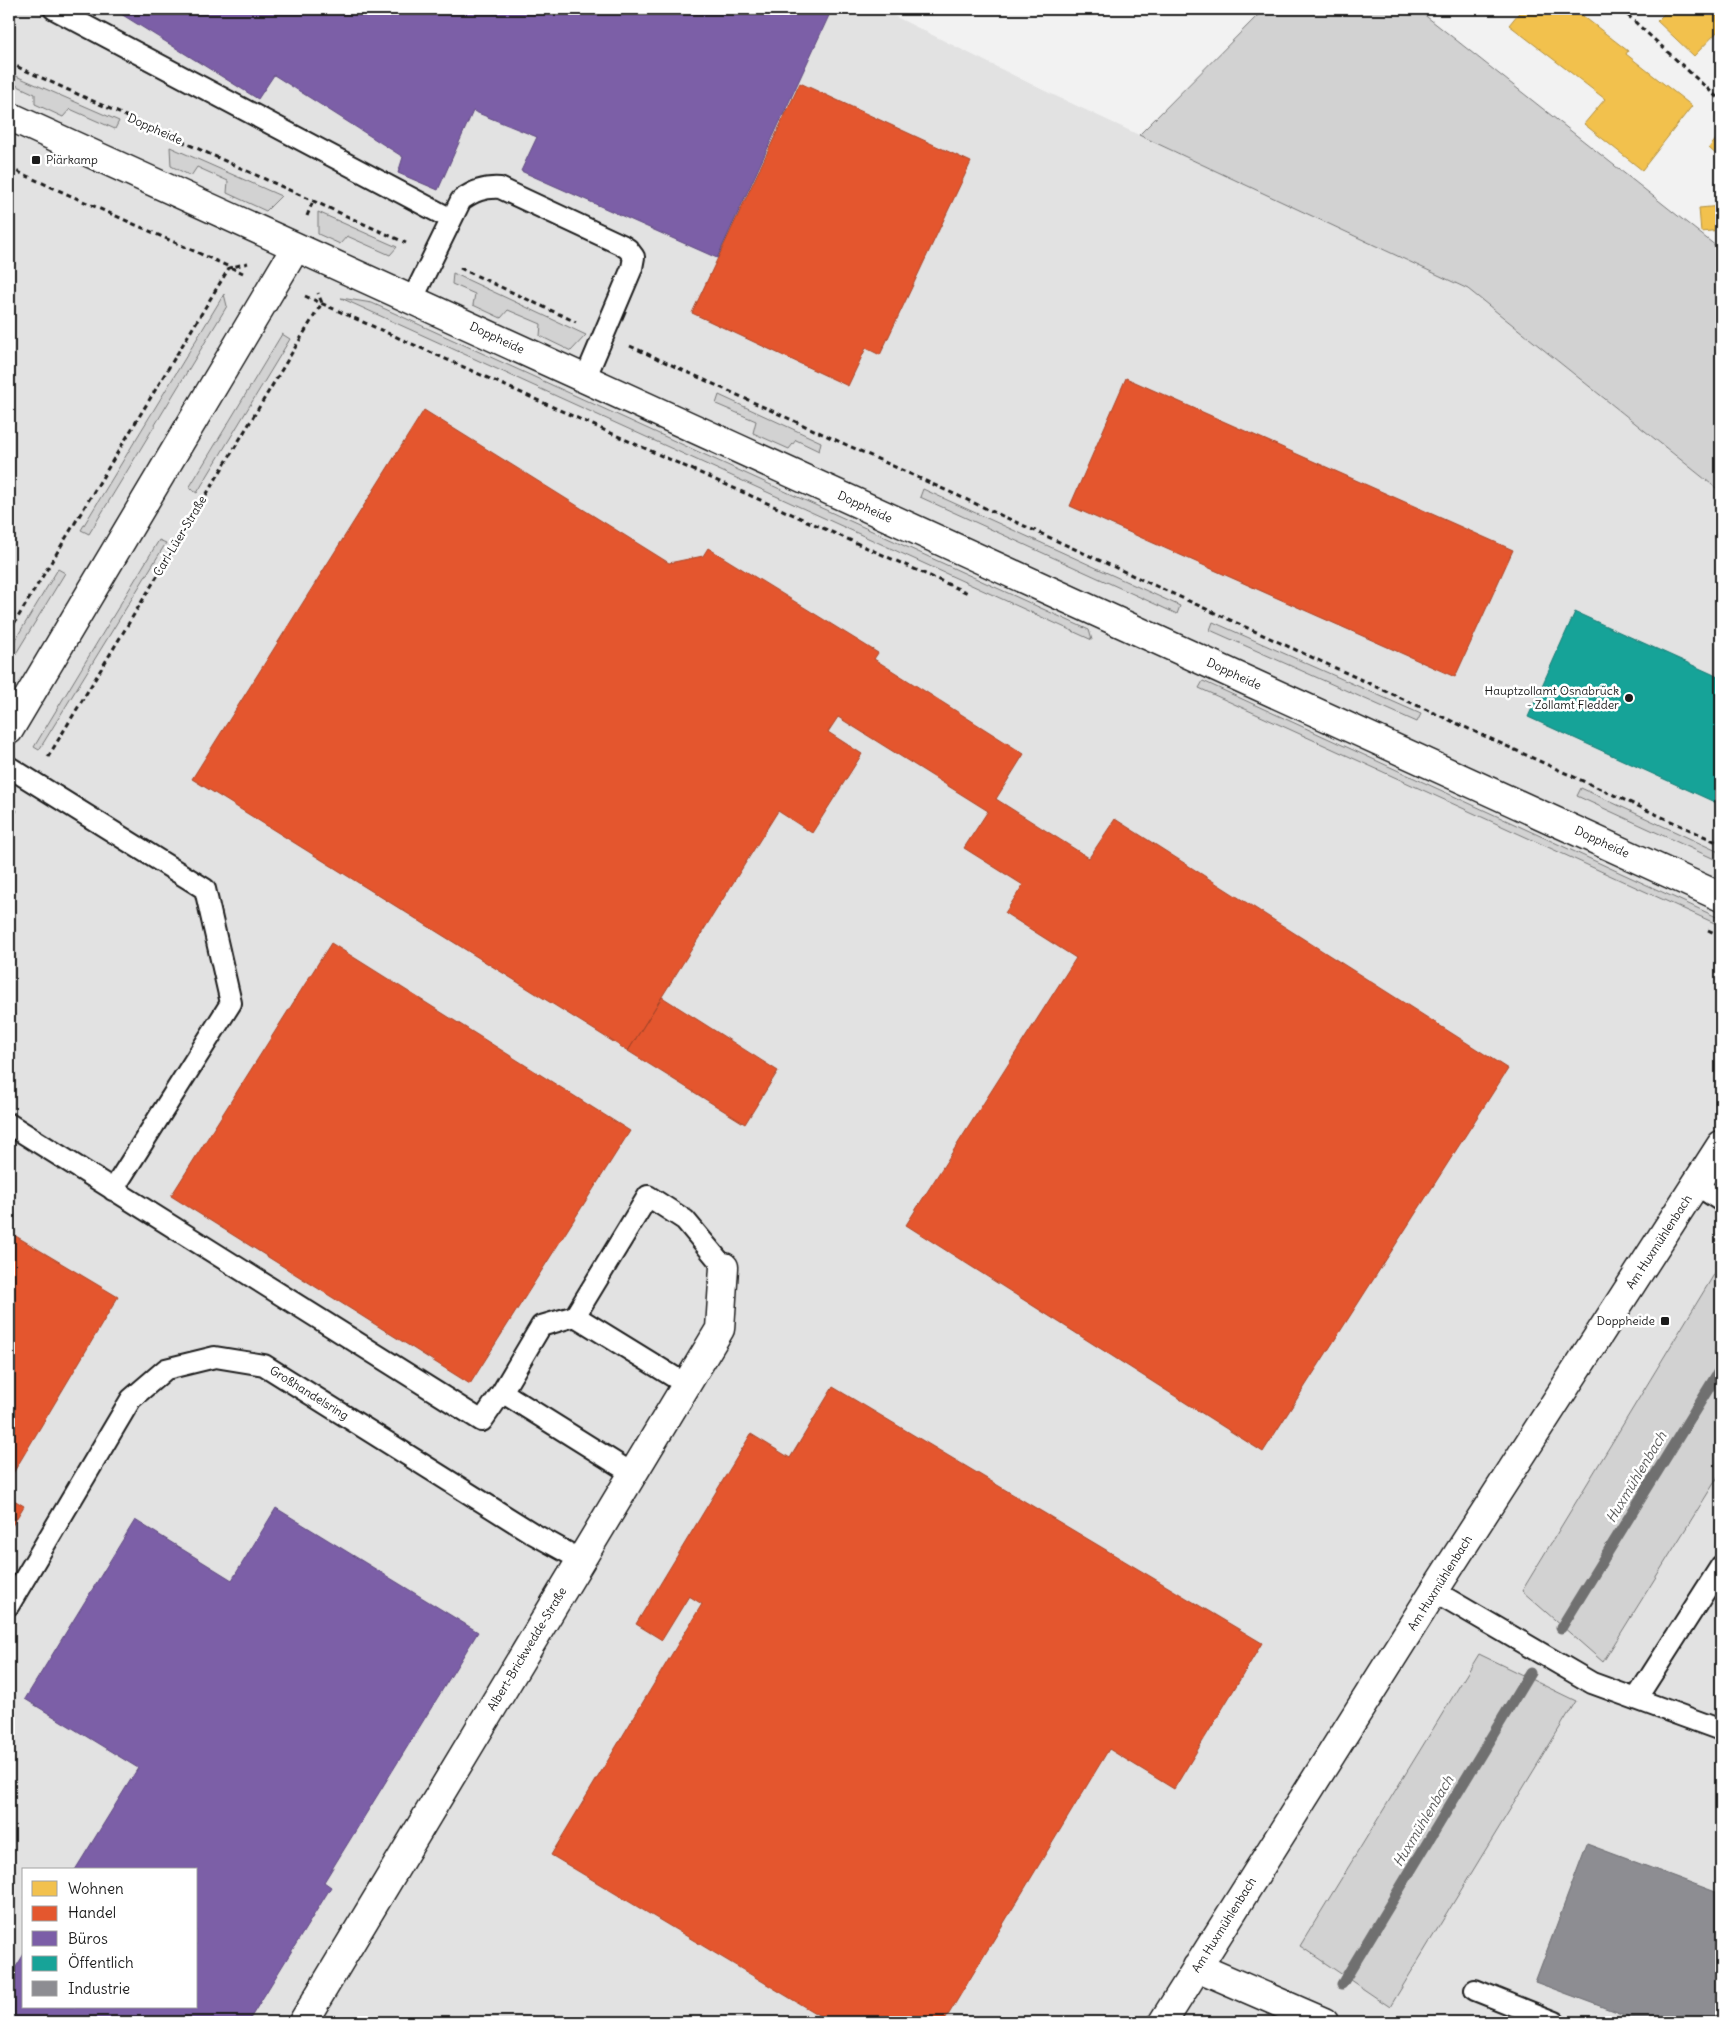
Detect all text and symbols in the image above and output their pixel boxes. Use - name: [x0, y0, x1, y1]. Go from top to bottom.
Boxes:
- street label: Doppheide: [125, 110, 185, 147]
- place label: Piärkamp: [46, 152, 98, 167]
- marker: Piärkamp: [30, 154, 42, 166]
- street label: Doppheide: [468, 318, 527, 357]
- street label: Doppheide: [836, 487, 895, 526]
- street label: Carl-Lüer-Straße: [150, 493, 210, 579]
- street label: Doppheide: [1205, 654, 1264, 693]
- place label: Hauptzollamt Osnabrück - Zollamt Fledder: [1485, 683, 1619, 712]
- marker: Hauptzollamt Osnabrück - Zollamt Fledder: [1623, 692, 1635, 704]
- street label: Doppheide: [1573, 822, 1632, 861]
- street label: Am Huxmühlenbach: [1622, 1192, 1695, 1292]
- place label: Doppheide: [1597, 1313, 1655, 1328]
- marker: Doppheide: [1659, 1315, 1671, 1327]
- street label: Großhandelsring: [267, 1362, 351, 1423]
- water label: Huxmühlenbach: [1602, 1427, 1671, 1526]
- street label: Am Huxmühlenbach: [1404, 1532, 1475, 1633]
- street label: Albert-Brickwedde-Straße: [484, 1584, 569, 1713]
- water label: Huxmühlenbach: [1389, 1771, 1458, 1870]
- legend: [22, 1868, 198, 2008]
- street label: Am Huxmühlenbach: [1188, 1874, 1259, 1975]
- text: Wohnen: [68, 1879, 124, 1898]
- text: Handel: [68, 1903, 116, 1922]
- text: Büros: [68, 1929, 108, 1948]
- text: Öffentlich: [68, 1953, 134, 1972]
- text: Industrie: [68, 1979, 130, 1998]

